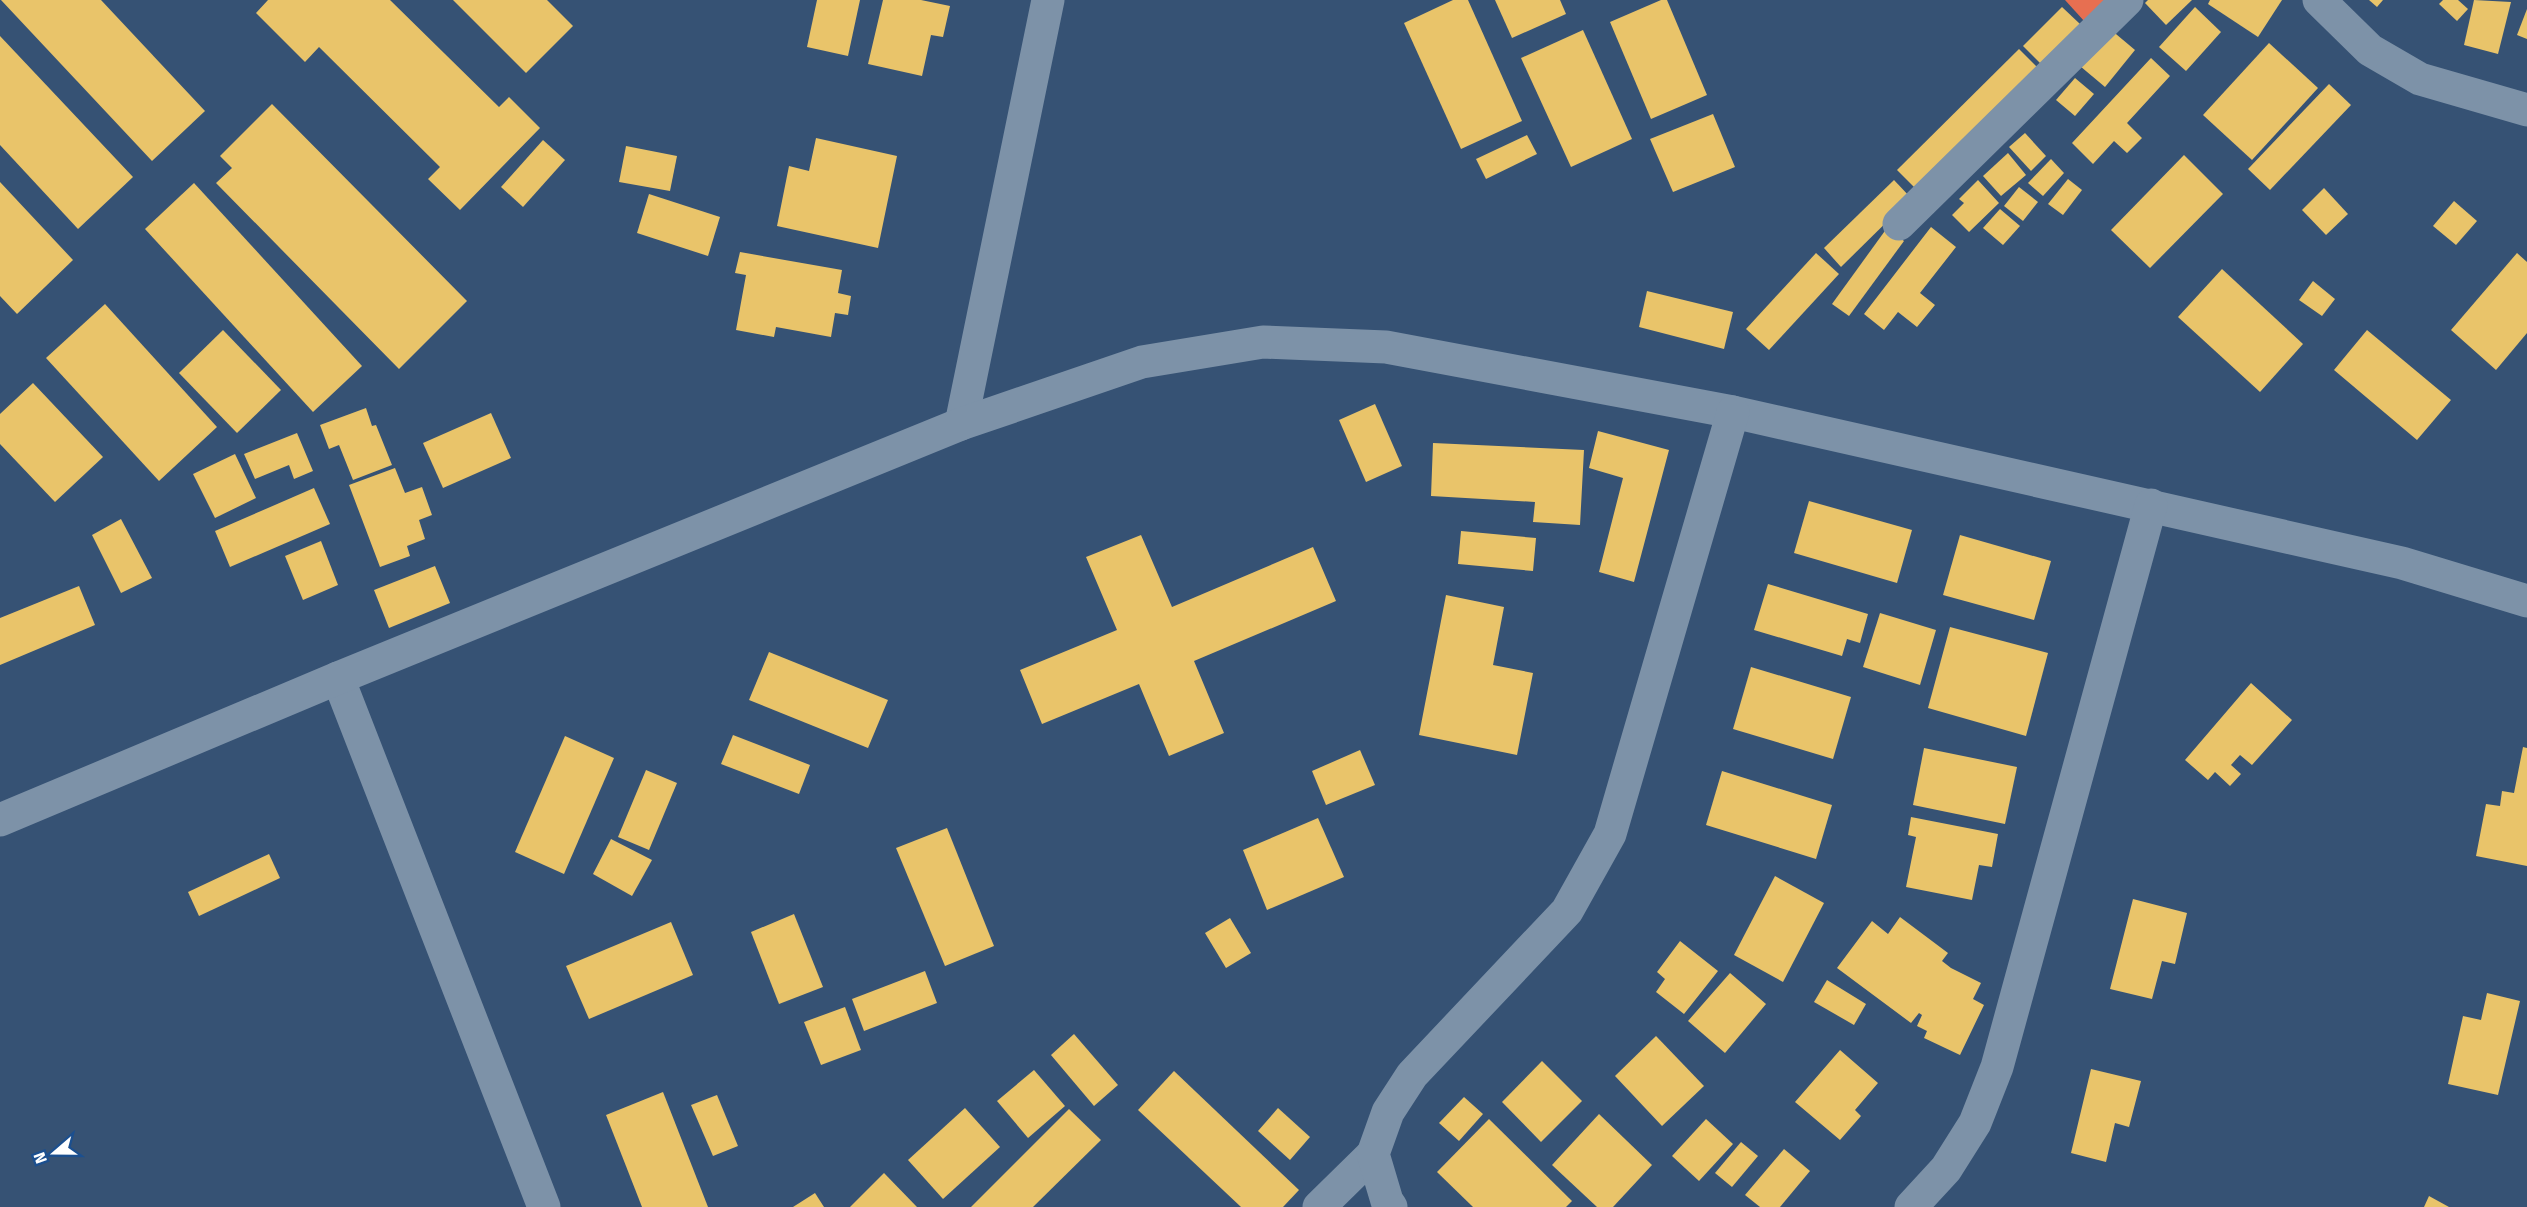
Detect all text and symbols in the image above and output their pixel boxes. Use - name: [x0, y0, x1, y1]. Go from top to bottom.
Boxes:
- north arrow: [24, 1123, 84, 1183]
- text: N: [30, 1150, 51, 1166]

